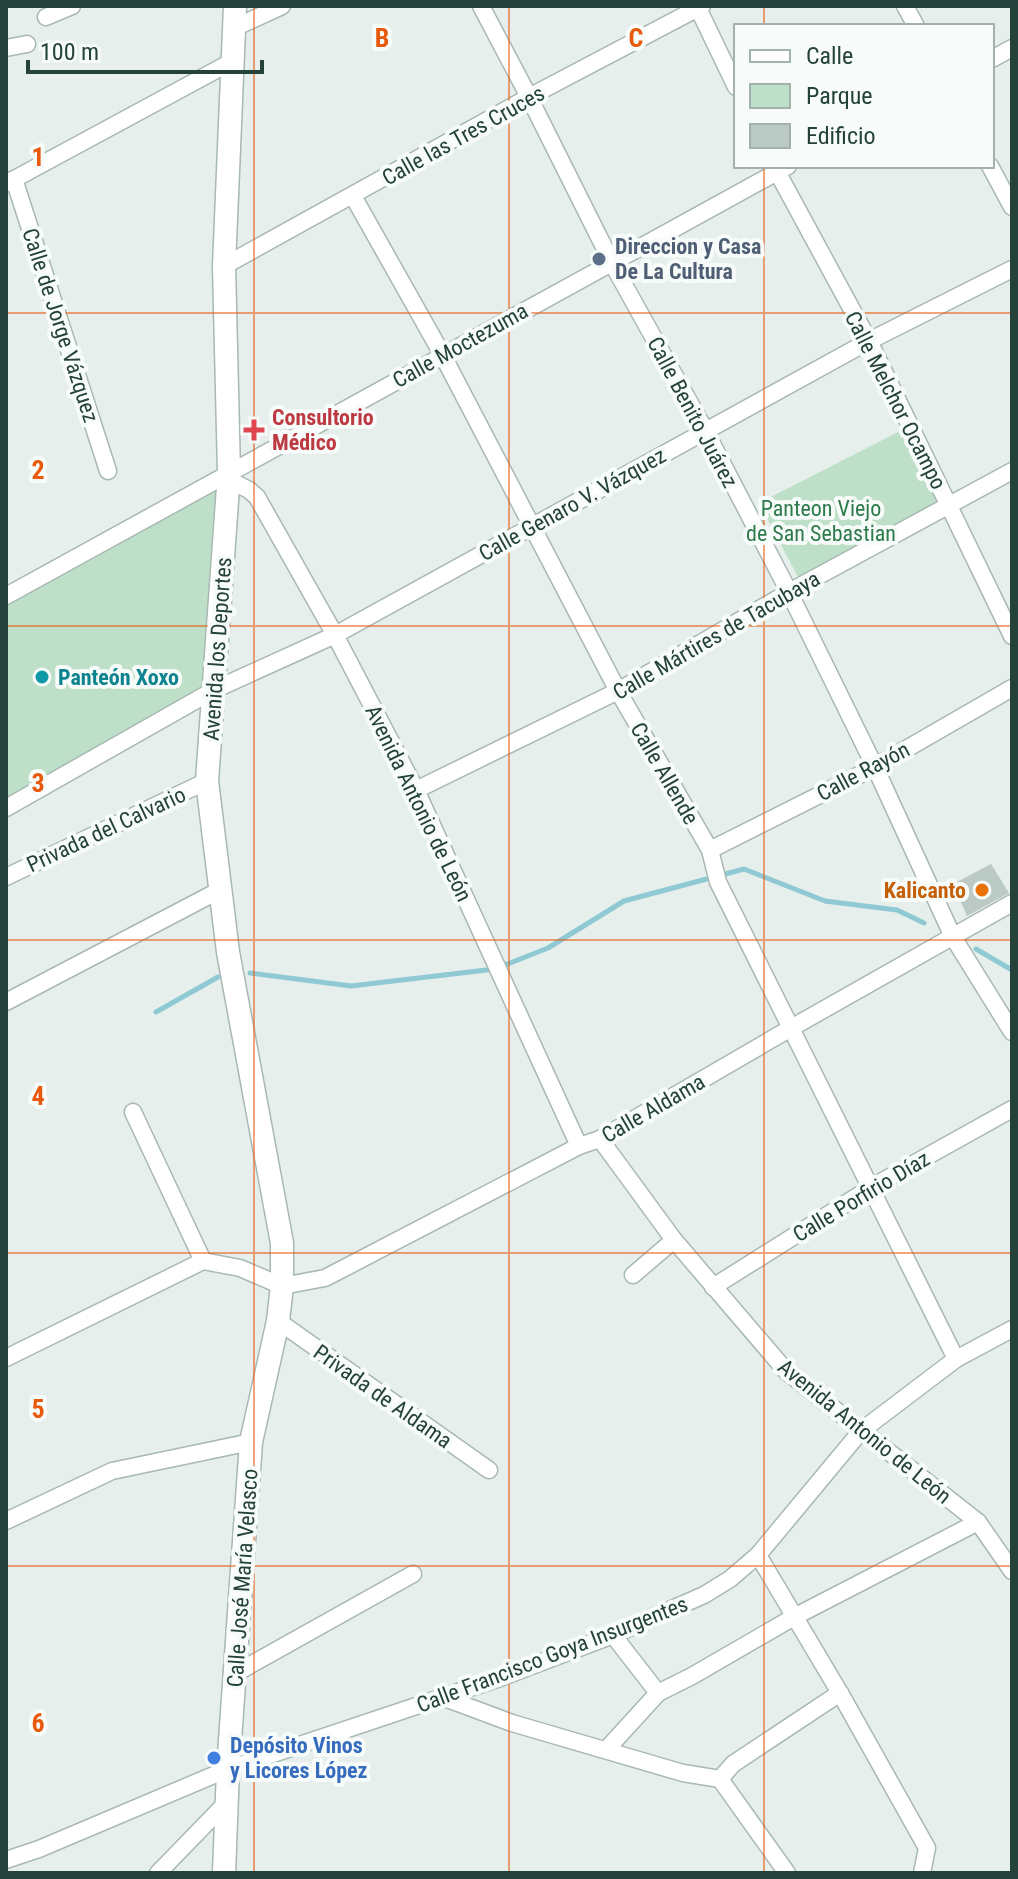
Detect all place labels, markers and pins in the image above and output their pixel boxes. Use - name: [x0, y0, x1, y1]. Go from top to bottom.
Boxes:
- place label: Direccion y Casa De La Cultura: [615, 234, 761, 284]
- marker: Direccion y Casa De La Cultura: [590, 250, 608, 268]
- place label: Consultorio Médico: [272, 405, 374, 455]
- marker: Consultorio Médico: [243, 419, 265, 441]
- place label: Panteón Xoxo: [58, 665, 179, 690]
- marker: Panteón Xoxo: [33, 668, 51, 686]
- place label: Kalicanto: [884, 878, 966, 903]
- marker: Kalicanto: [973, 881, 991, 899]
- place label: Depósito Vinos y Licores López: [230, 1733, 368, 1783]
- marker: Depósito Vinos y Licores López: [205, 1749, 223, 1767]

